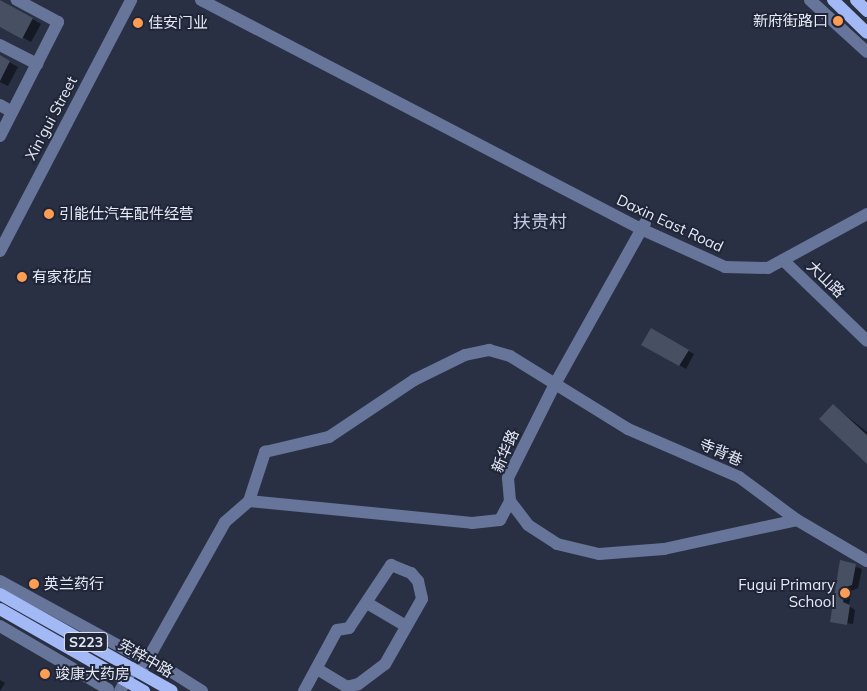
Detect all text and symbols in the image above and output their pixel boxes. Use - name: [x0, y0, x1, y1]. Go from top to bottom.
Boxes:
- place label: 新府街路口: [753, 12, 828, 30]
- place label: 佳安门业: [148, 14, 208, 32]
- marker: 新府街路口: [832, 15, 844, 27]
- marker: 佳安门业: [132, 17, 144, 29]
- street label: Xin'gui Street: [21, 73, 81, 163]
- street label: Daxin East Road: [614, 190, 726, 256]
- place label: 引能仕汽车配件经营: [59, 205, 194, 223]
- marker: 引能仕汽车配件经营: [43, 208, 55, 220]
- district label: 扶贵村: [513, 211, 567, 233]
- street label: 大山路: [804, 257, 848, 301]
- place label: 有家花店: [32, 268, 92, 286]
- marker: 有家花店: [16, 271, 28, 283]
- street label: 新华路: [488, 427, 522, 475]
- street label: 寺背巷: [697, 435, 745, 469]
- place label: 英兰药行: [44, 575, 104, 593]
- place label: Fugui Primary School: [738, 575, 835, 610]
- marker: 英兰药行: [28, 578, 40, 590]
- marker: Fugui Primary School: [839, 587, 851, 599]
- road number: S223: [64, 630, 108, 654]
- street label: 宪梓中路: [116, 635, 176, 681]
- place label: 竣康大药房: [55, 665, 130, 683]
- marker: 竣康大药房: [39, 668, 51, 680]

